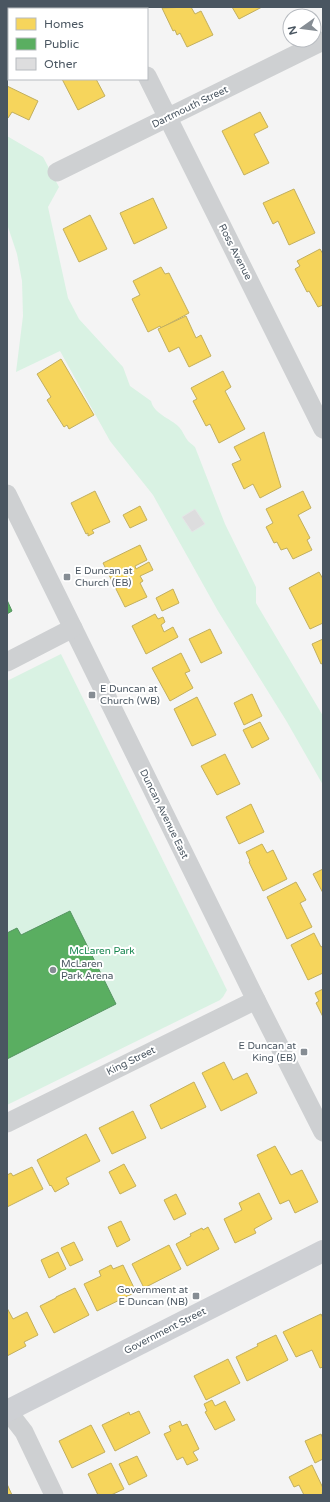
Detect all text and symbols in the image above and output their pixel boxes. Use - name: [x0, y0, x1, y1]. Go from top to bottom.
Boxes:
- legend: [8, 8, 148, 80]
- north arrow: [282, 8, 322, 48]
- text: Homes: [44, 17, 84, 31]
- text: N: [285, 24, 300, 36]
- text: Public: [44, 37, 79, 51]
- text: Other: [44, 57, 77, 71]
- street label: Dartmouth Street: [150, 83, 230, 131]
- street label: Ross Avenue: [216, 222, 254, 282]
- place label: E Duncan at Church (EB): [75, 565, 133, 589]
- marker: E Duncan at Church (EB): [62, 572, 72, 582]
- place label: E Duncan at Church (WB): [100, 683, 160, 707]
- marker: E Duncan at Church (WB): [87, 690, 97, 700]
- street label: Duncan Avenue East: [137, 767, 191, 861]
- park label: McLaren Park: [69, 945, 135, 957]
- place label: McLaren Park Arena: [61, 958, 113, 982]
- marker: McLaren Park Arena: [48, 965, 58, 975]
- place label: E Duncan at King (EB): [238, 1040, 296, 1064]
- street label: King Street: [105, 1044, 158, 1078]
- marker: E Duncan at King (EB): [299, 1047, 309, 1057]
- place label: Government at E Duncan (NB): [117, 1284, 188, 1308]
- marker: Government at E Duncan (NB): [191, 1291, 201, 1301]
- street label: Government Street: [122, 1305, 208, 1357]

